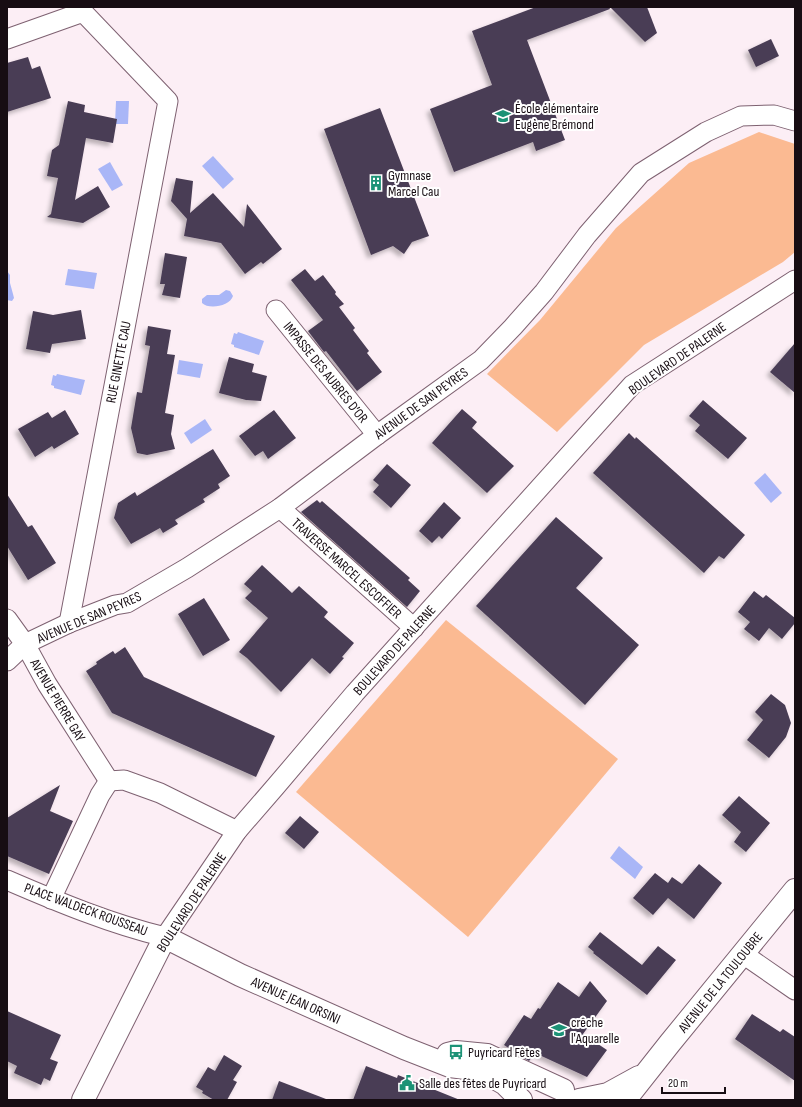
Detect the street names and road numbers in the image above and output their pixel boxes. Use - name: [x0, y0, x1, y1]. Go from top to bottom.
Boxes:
- street label: IMPASSE DES AUBRES D’OR: [280, 318, 372, 427]
- street label: BOULEVARD DE PALERNE: [625, 318, 730, 398]
- street label: RUE GINETTE CAU: [102, 320, 135, 405]
- street label: AVENUE DE SAN PEYRES: [370, 364, 471, 444]
- street label: TRAVERSE MARCEL ESCOFFIER: [288, 514, 406, 623]
- street label: AVENUE DE SAN PEYRES: [34, 588, 144, 647]
- street label: BOULEVARD DE PALERNE: [349, 602, 439, 699]
- street label: AVENUE PIERRE GAY: [26, 655, 89, 745]
- street label: BOULEVARD DE PALERNE: [153, 849, 230, 955]
- street label: PLACE WALDECK ROUSSEAU: [22, 879, 150, 940]
- street label: AVENUE DE LA TOULOUBRE: [674, 928, 766, 1037]
- street label: AVENUE JEAN ORSINI: [248, 973, 343, 1028]

